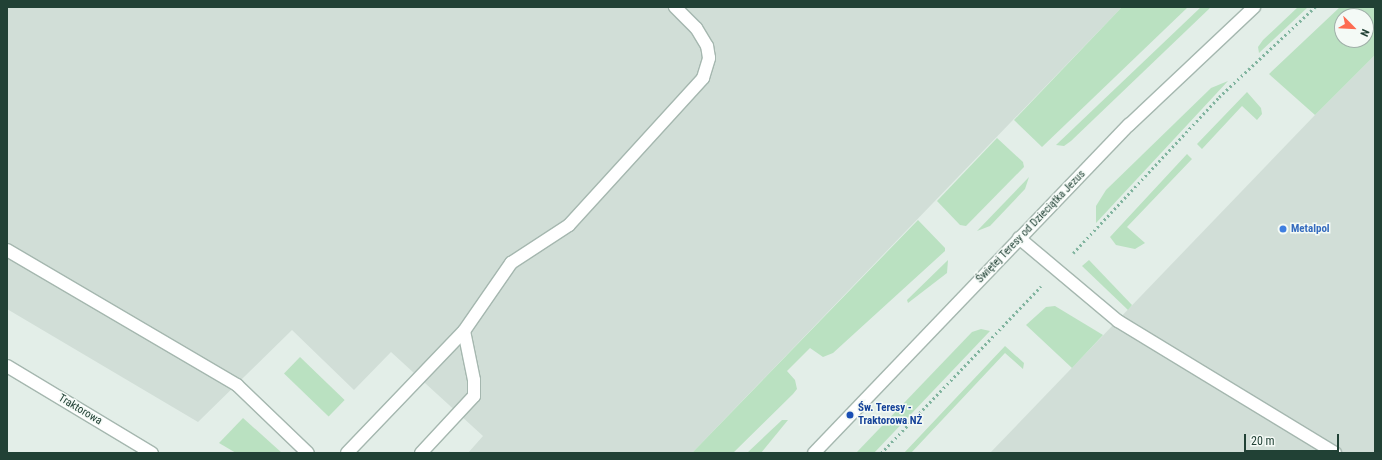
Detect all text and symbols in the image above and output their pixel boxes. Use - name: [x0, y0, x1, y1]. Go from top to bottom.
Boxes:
- north arrow: [1334, 8, 1374, 48]
- text: N: [1357, 27, 1372, 38]
- street label: Świętej Teresy od Dzieciątka Jezus: [974, 168, 1088, 286]
- place label: Metalpol: [1291, 222, 1330, 236]
- marker: Metalpol: [1278, 224, 1288, 234]
- street label: Traktorowa: [56, 392, 104, 428]
- place label: Św. Teresy - Traktorowa NŻ: [858, 402, 922, 428]
- marker: Św. Teresy - Traktorowa NŻ: [845, 410, 855, 420]
- scale bar: [1246, 426, 1341, 452]
- text: 20 m: [1251, 434, 1275, 448]

